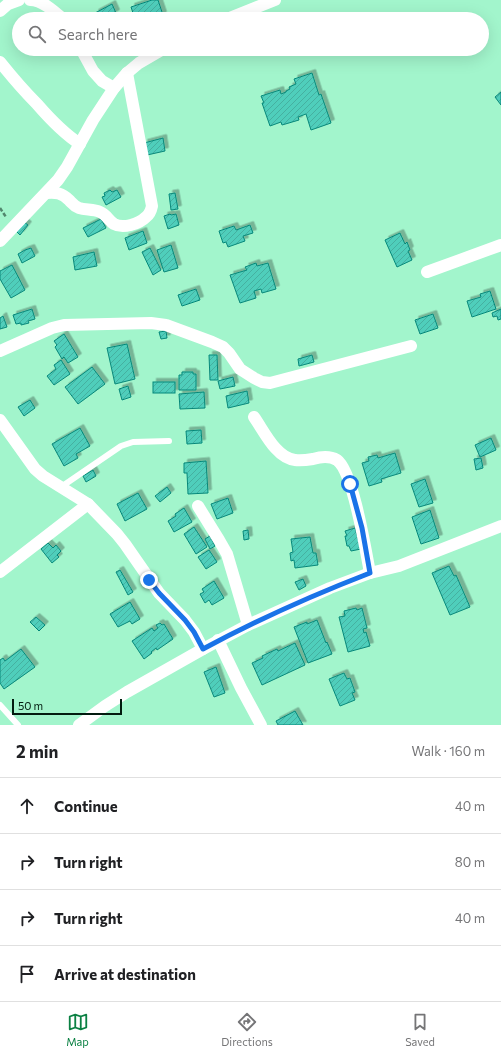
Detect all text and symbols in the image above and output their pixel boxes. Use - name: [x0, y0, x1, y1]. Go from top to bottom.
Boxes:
- search box: [12, 12, 489, 56]
- icon: search: [26, 23, 48, 45]
- text: Search here: [58, 25, 137, 43]
- route start: [341, 475, 359, 493]
- route end: [140, 571, 158, 589]
- scale bar: [12, 697, 122, 716]
- text: 50 m: [18, 699, 43, 712]
- text: 2 min: [16, 741, 58, 762]
- text: Walk · 160 m: [411, 743, 485, 759]
- icon: ahead: [16, 795, 38, 817]
- text: Continue: [54, 797, 118, 815]
- text: 40 m: [455, 798, 485, 814]
- icon: right: [16, 851, 38, 873]
- text: Turn right: [54, 853, 123, 871]
- text: 80 m: [455, 854, 485, 870]
- icon: right: [16, 907, 38, 929]
- text: Turn right: [54, 909, 123, 927]
- text: 40 m: [455, 910, 485, 926]
- icon: arrive: [16, 963, 38, 985]
- text: Arrive at destination: [54, 965, 196, 983]
- tab: Map: [66, 1011, 89, 1048]
- tab: Directions: [221, 1011, 273, 1048]
- tab: Saved: [405, 1011, 435, 1048]

